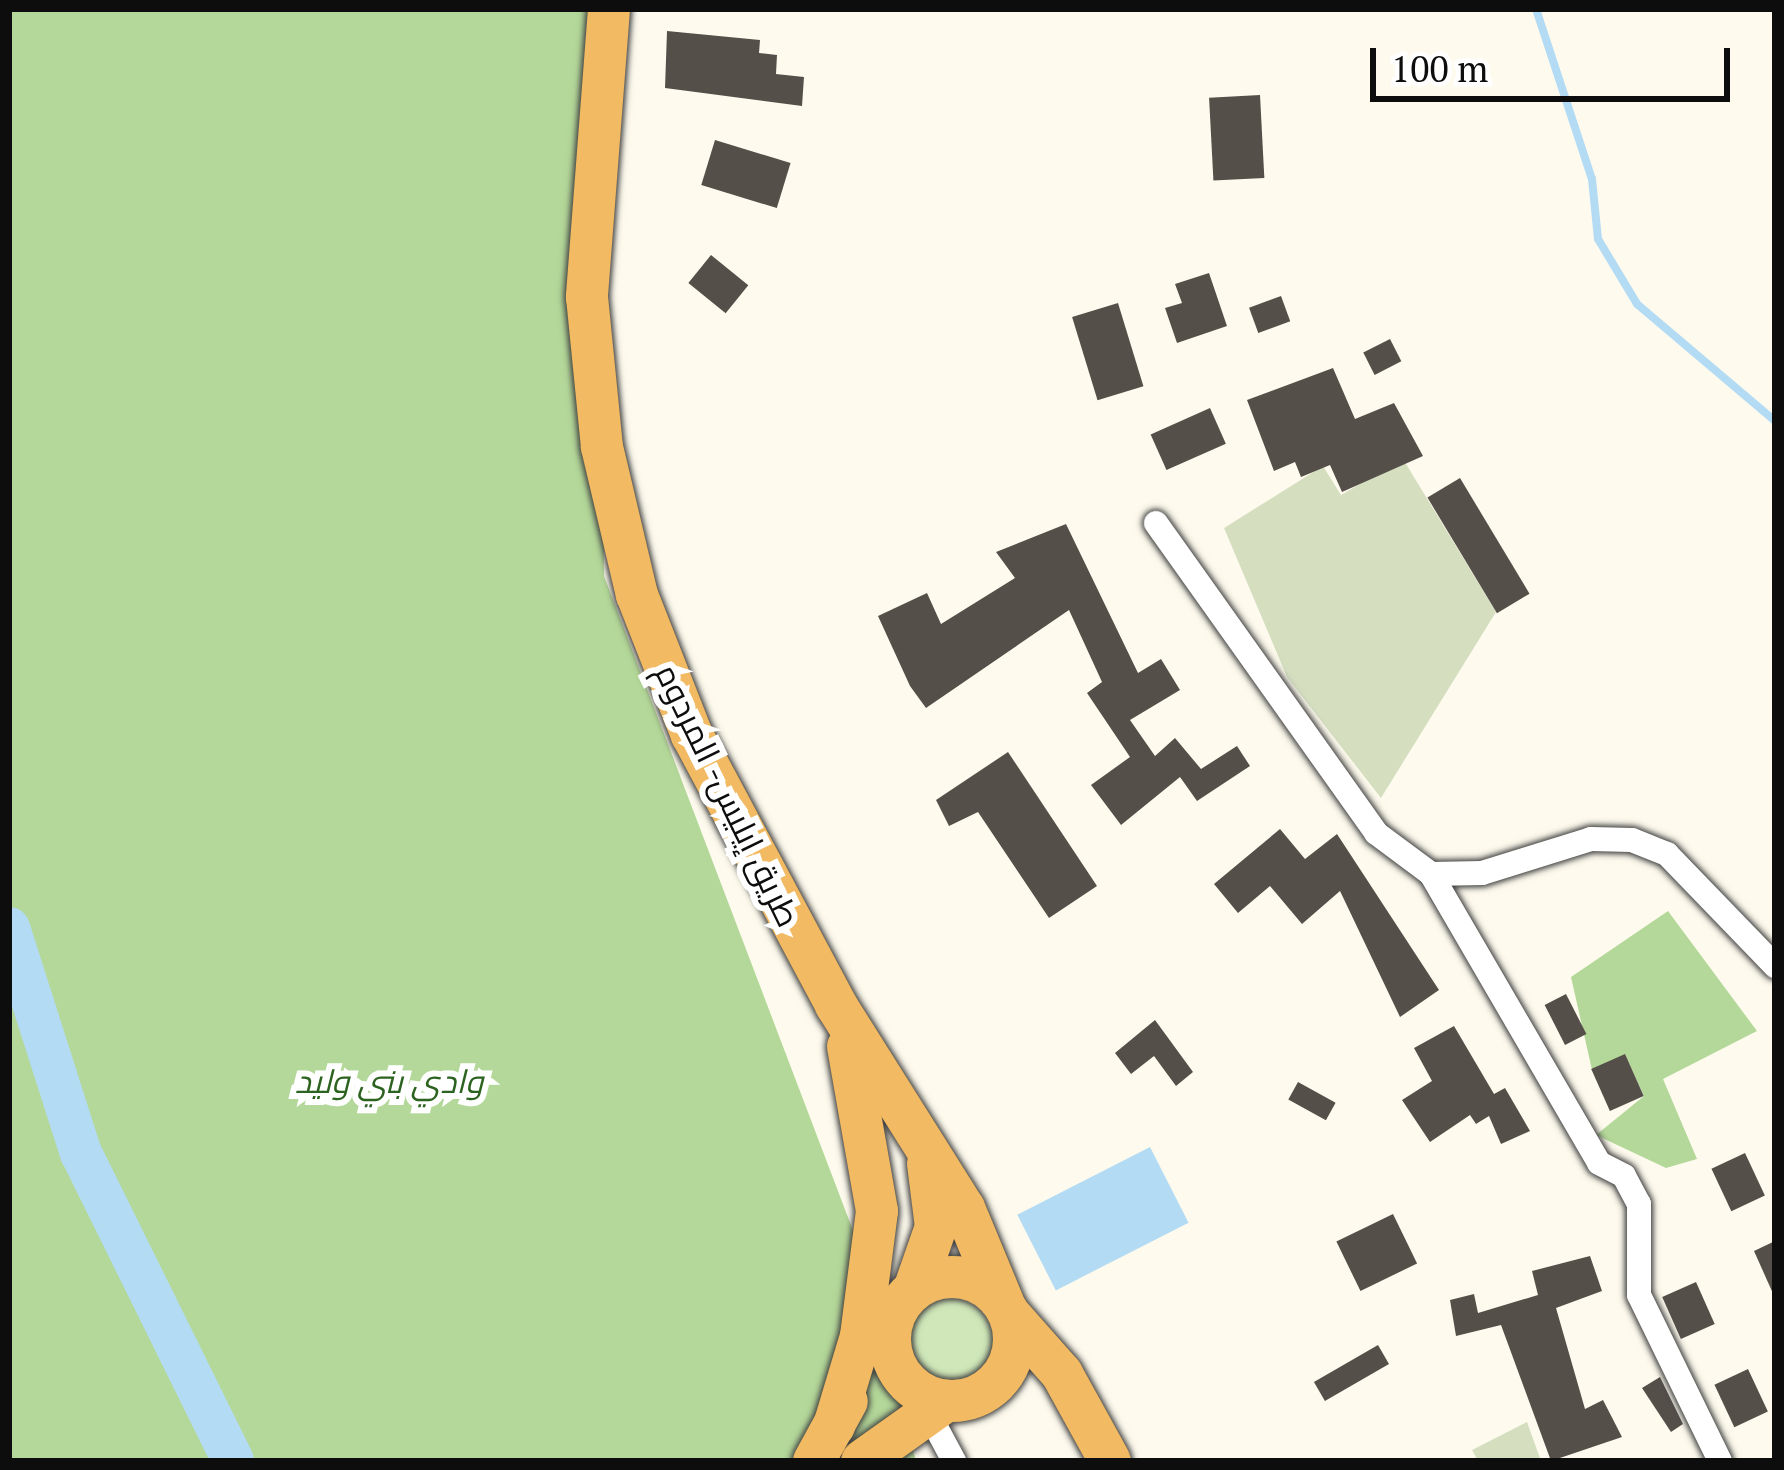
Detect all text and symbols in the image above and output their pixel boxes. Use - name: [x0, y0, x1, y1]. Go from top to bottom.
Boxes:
- scale bar: [1376, 24, 1736, 98]
- text: 100 m: [1391, 45, 1488, 92]
- street label: طريق إيليس- المردوم: [647, 657, 809, 933]
- park label: وادي بني وليد: [295, 1061, 483, 1101]

